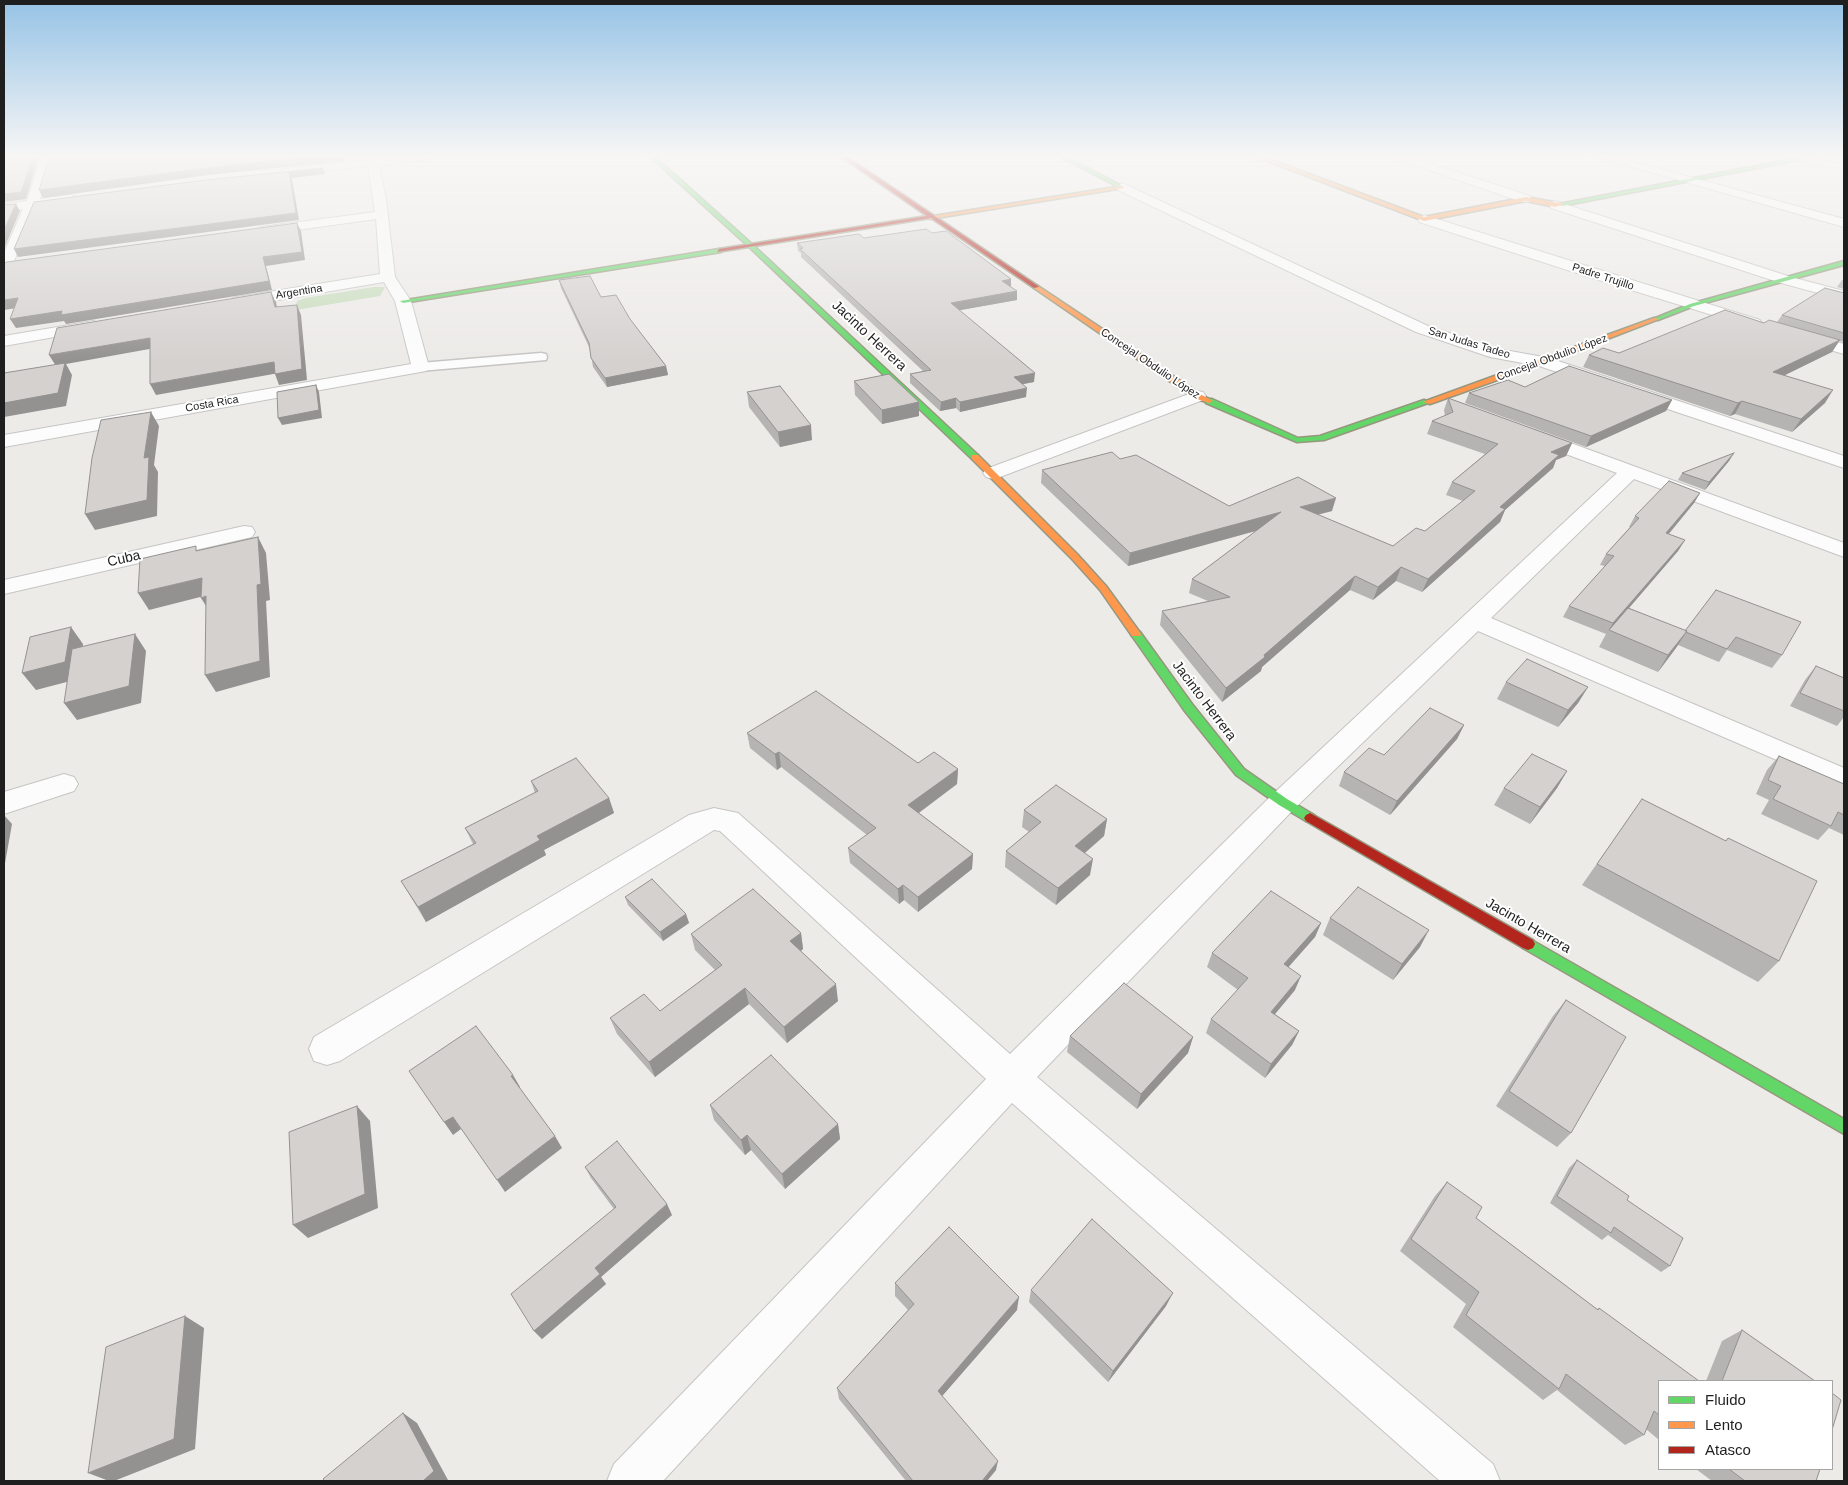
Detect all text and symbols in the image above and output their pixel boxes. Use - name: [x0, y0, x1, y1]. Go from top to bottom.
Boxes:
- street label: Padre Trujillo: [1570, 261, 1636, 293]
- street label: Argentina: [275, 282, 323, 302]
- street label: Jacinto Herrera: [828, 297, 910, 375]
- street label: San Judas Tadeo: [1426, 324, 1512, 362]
- street label: Concejal Obdulio López: [1098, 326, 1202, 402]
- street label: Concejal Obdulio López: [1495, 332, 1609, 384]
- street label: Costa Rica: [184, 393, 240, 415]
- street label: Cuba: [106, 547, 142, 571]
- street label: Jacinto Herrera: [1168, 658, 1240, 744]
- street label: Jacinto Herrera: [1482, 895, 1574, 957]
- legend: [1658, 1380, 1833, 1470]
- text: Fluido: [1705, 1391, 1746, 1408]
- text: Lento: [1705, 1416, 1743, 1433]
- text: Atasco: [1705, 1441, 1751, 1458]

